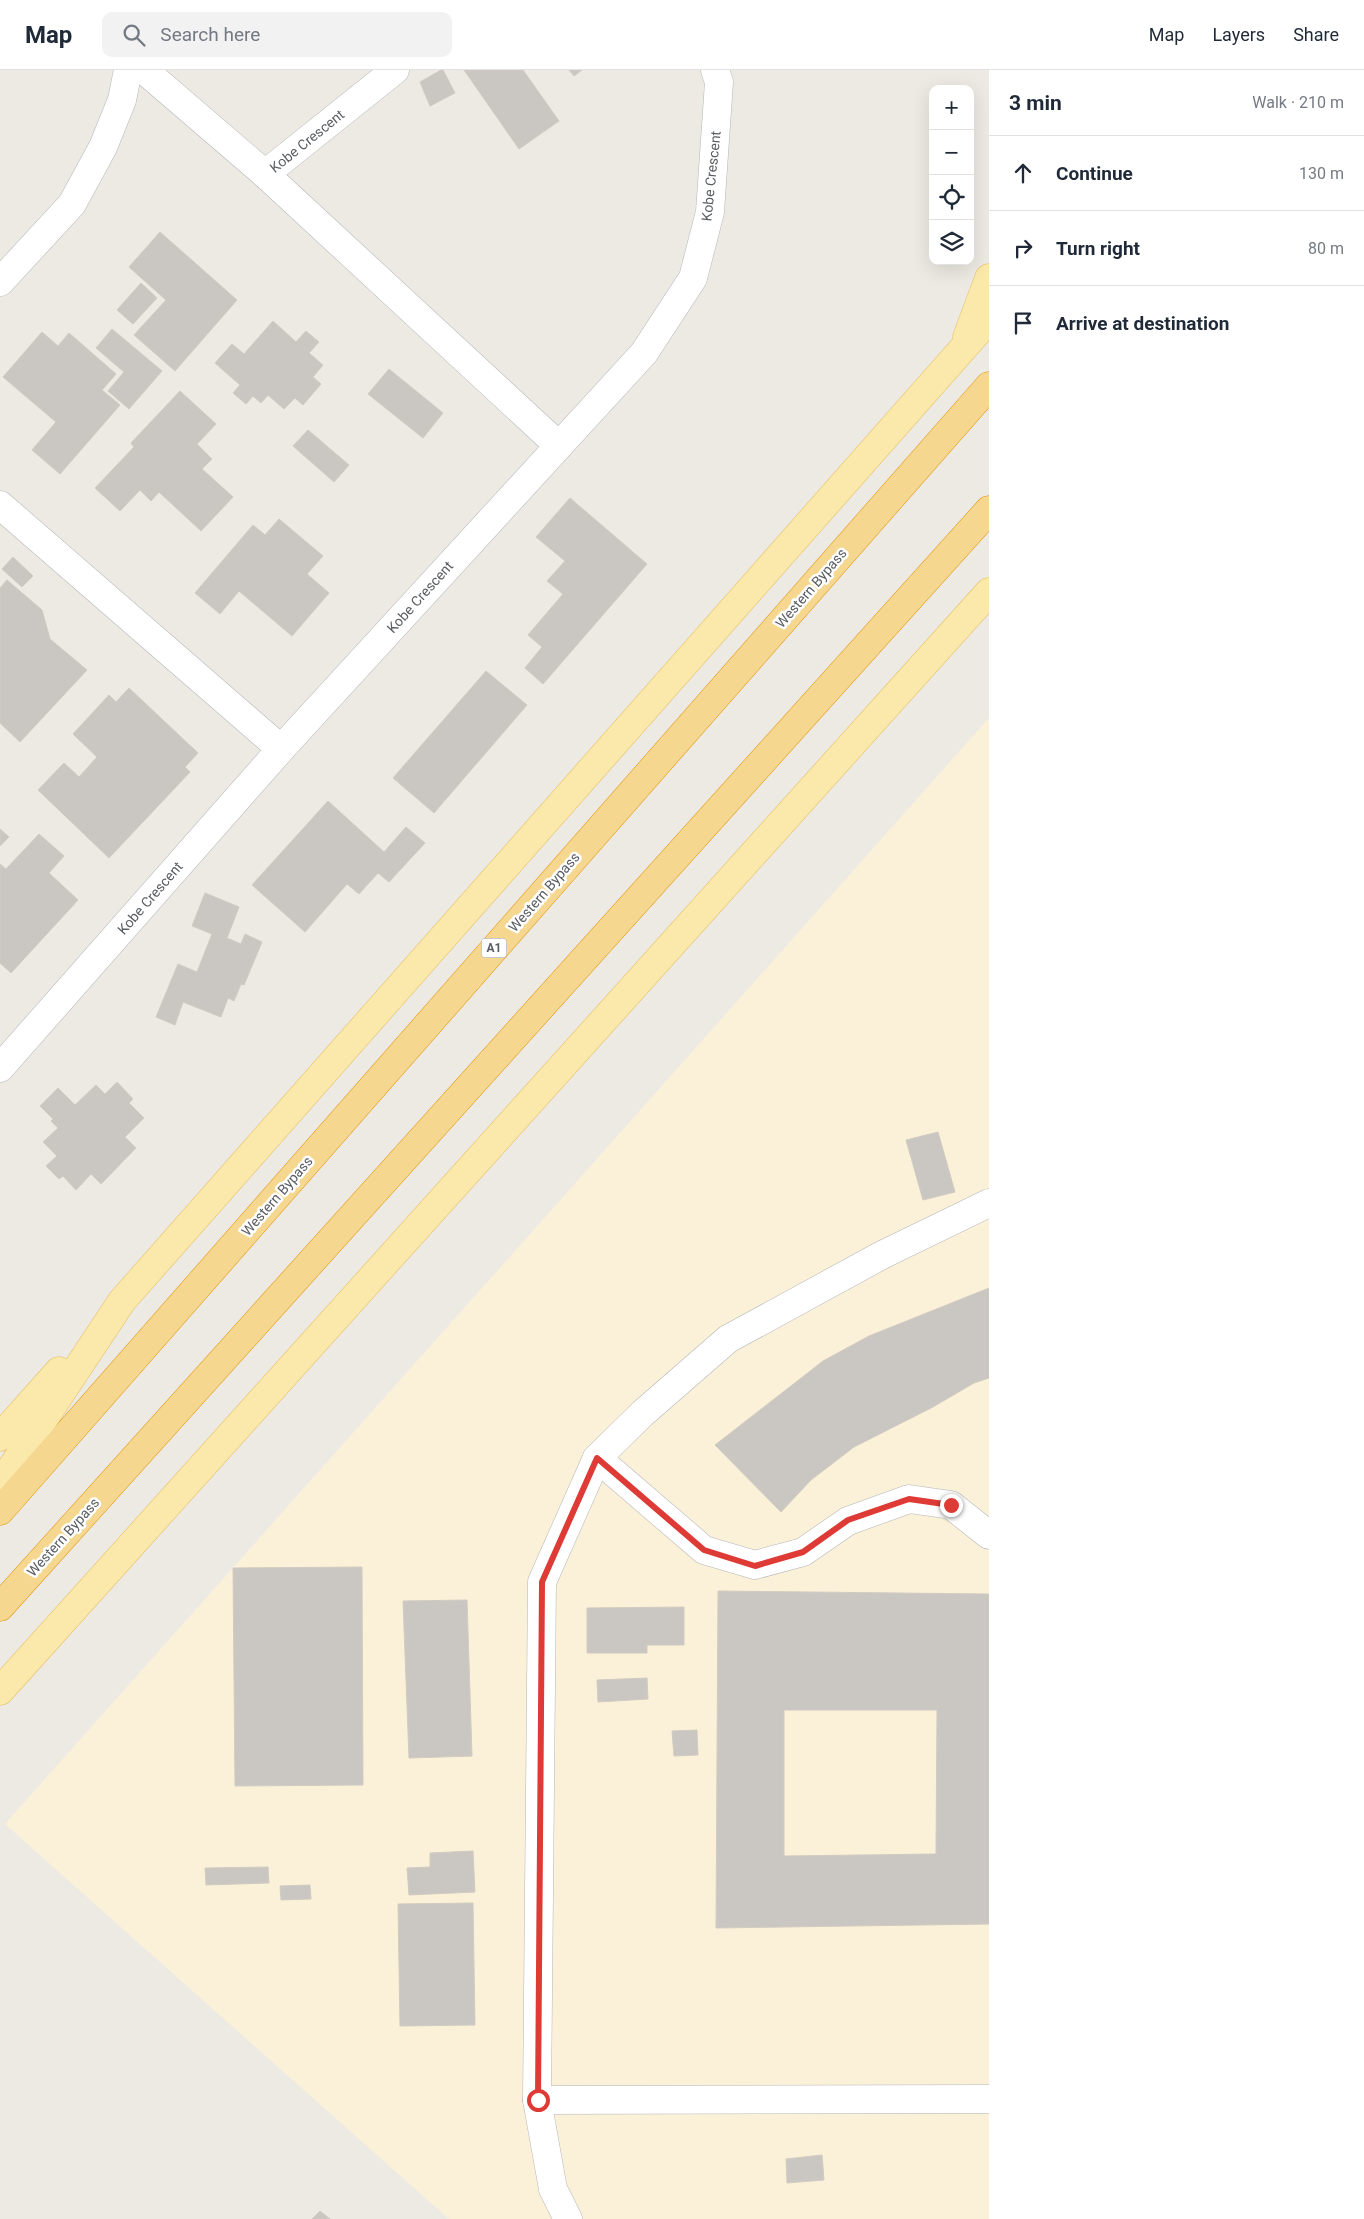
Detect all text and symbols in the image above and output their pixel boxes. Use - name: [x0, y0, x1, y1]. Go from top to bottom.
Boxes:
- search box: [102, 12, 452, 57]
- text: Map: [25, 21, 72, 49]
- icon: search: [120, 21, 148, 49]
- text: Search here: [160, 23, 260, 46]
- text: Map: [1149, 24, 1184, 45]
- text: Layers: [1212, 24, 1265, 45]
- text: Share: [1293, 24, 1339, 45]
- map controls: [929, 85, 974, 265]
- button: +: [929, 85, 974, 130]
- text: 3 min: [1009, 91, 1062, 115]
- text: Walk · 210 m: [1252, 93, 1344, 112]
- street label: Kobe Crescent: [267, 106, 348, 176]
- street label: Kobe Crescent: [698, 130, 724, 222]
- button: −: [929, 130, 974, 175]
- icon: ahead: [1009, 159, 1037, 187]
- text: Continue: [1056, 162, 1133, 185]
- text: 130 m: [1299, 164, 1344, 183]
- button: locate: [929, 175, 974, 220]
- button: layers: [929, 220, 974, 265]
- icon: right: [1009, 234, 1037, 262]
- text: Turn right: [1056, 237, 1140, 260]
- text: 80 m: [1308, 239, 1344, 258]
- icon: arrive: [1009, 309, 1037, 337]
- text: Arrive at destination: [1056, 312, 1229, 335]
- street label: Western Bypass: [772, 545, 850, 631]
- street label: Kobe Crescent: [384, 558, 457, 636]
- street label: Western Bypass: [505, 849, 583, 935]
- street label: Kobe Crescent: [114, 858, 186, 938]
- road number: A1: [482, 938, 506, 958]
- street label: Western Bypass: [238, 1153, 316, 1239]
- street label: Western Bypass: [24, 1494, 102, 1580]
- route end: [940, 1494, 963, 1517]
- route start: [527, 2089, 550, 2112]

